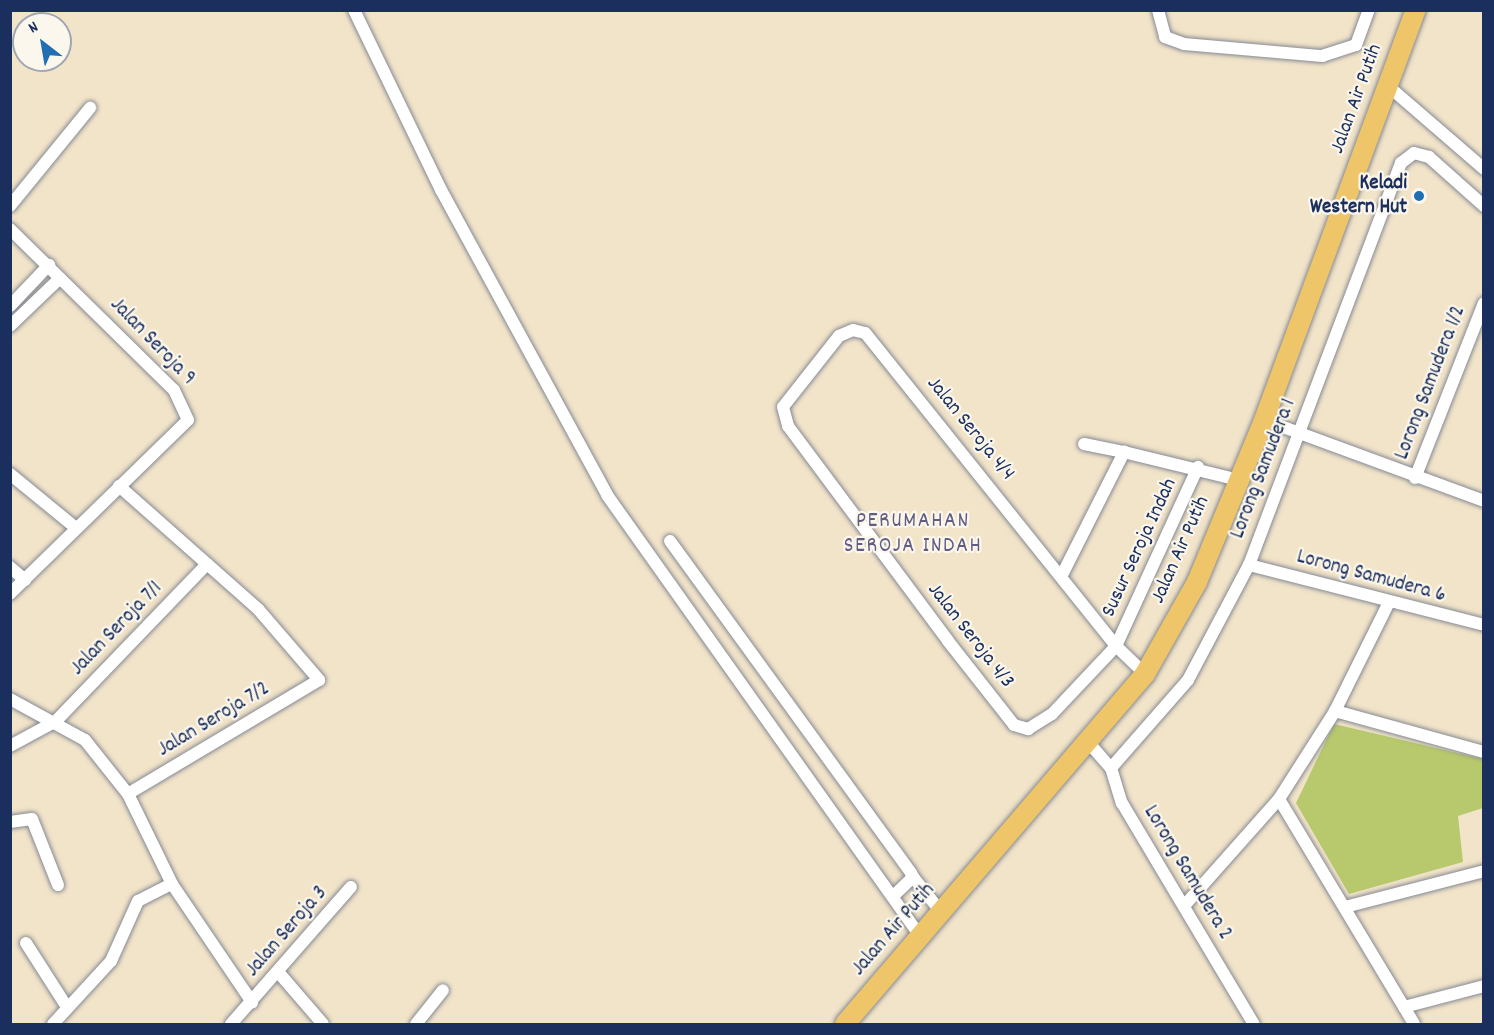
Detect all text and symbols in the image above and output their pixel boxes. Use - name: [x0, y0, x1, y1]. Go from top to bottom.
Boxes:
- north arrow: [12, 12, 72, 72]
- text: N: [24, 16, 43, 40]
- street label: Jalan Air Putih: [1326, 41, 1388, 157]
- place label: Keladi Western Hut: [1310, 171, 1407, 221]
- marker: Keladi Western Hut: [1412, 189, 1426, 203]
- street label: Jalan Seroja 9: [104, 293, 200, 391]
- street label: Lorong Samudera 1/2: [1390, 303, 1472, 463]
- street label: Jalan Seroja 4/4: [921, 372, 1019, 486]
- street label: Lorong Samudera 1: [1226, 396, 1302, 542]
- street label: Susur Seroja Indah: [1097, 475, 1183, 621]
- street label: Jalan Air Putih: [1146, 493, 1216, 607]
- district label: PERUMAHAN SEROJA INDAH: [844, 508, 982, 560]
- street label: Lorong Samudera 6: [1294, 545, 1448, 609]
- street label: Jalan Seroja 7/1: [66, 577, 168, 681]
- street label: Jalan Seroja 4/3: [921, 578, 1019, 694]
- street label: Jalan Seroja 7/2: [154, 677, 274, 763]
- street label: Lorong Samudera 2: [1137, 801, 1237, 945]
- street label: Jalan Air Putih: [847, 879, 941, 981]
- street label: Jalan Seroja 3: [241, 881, 333, 983]

